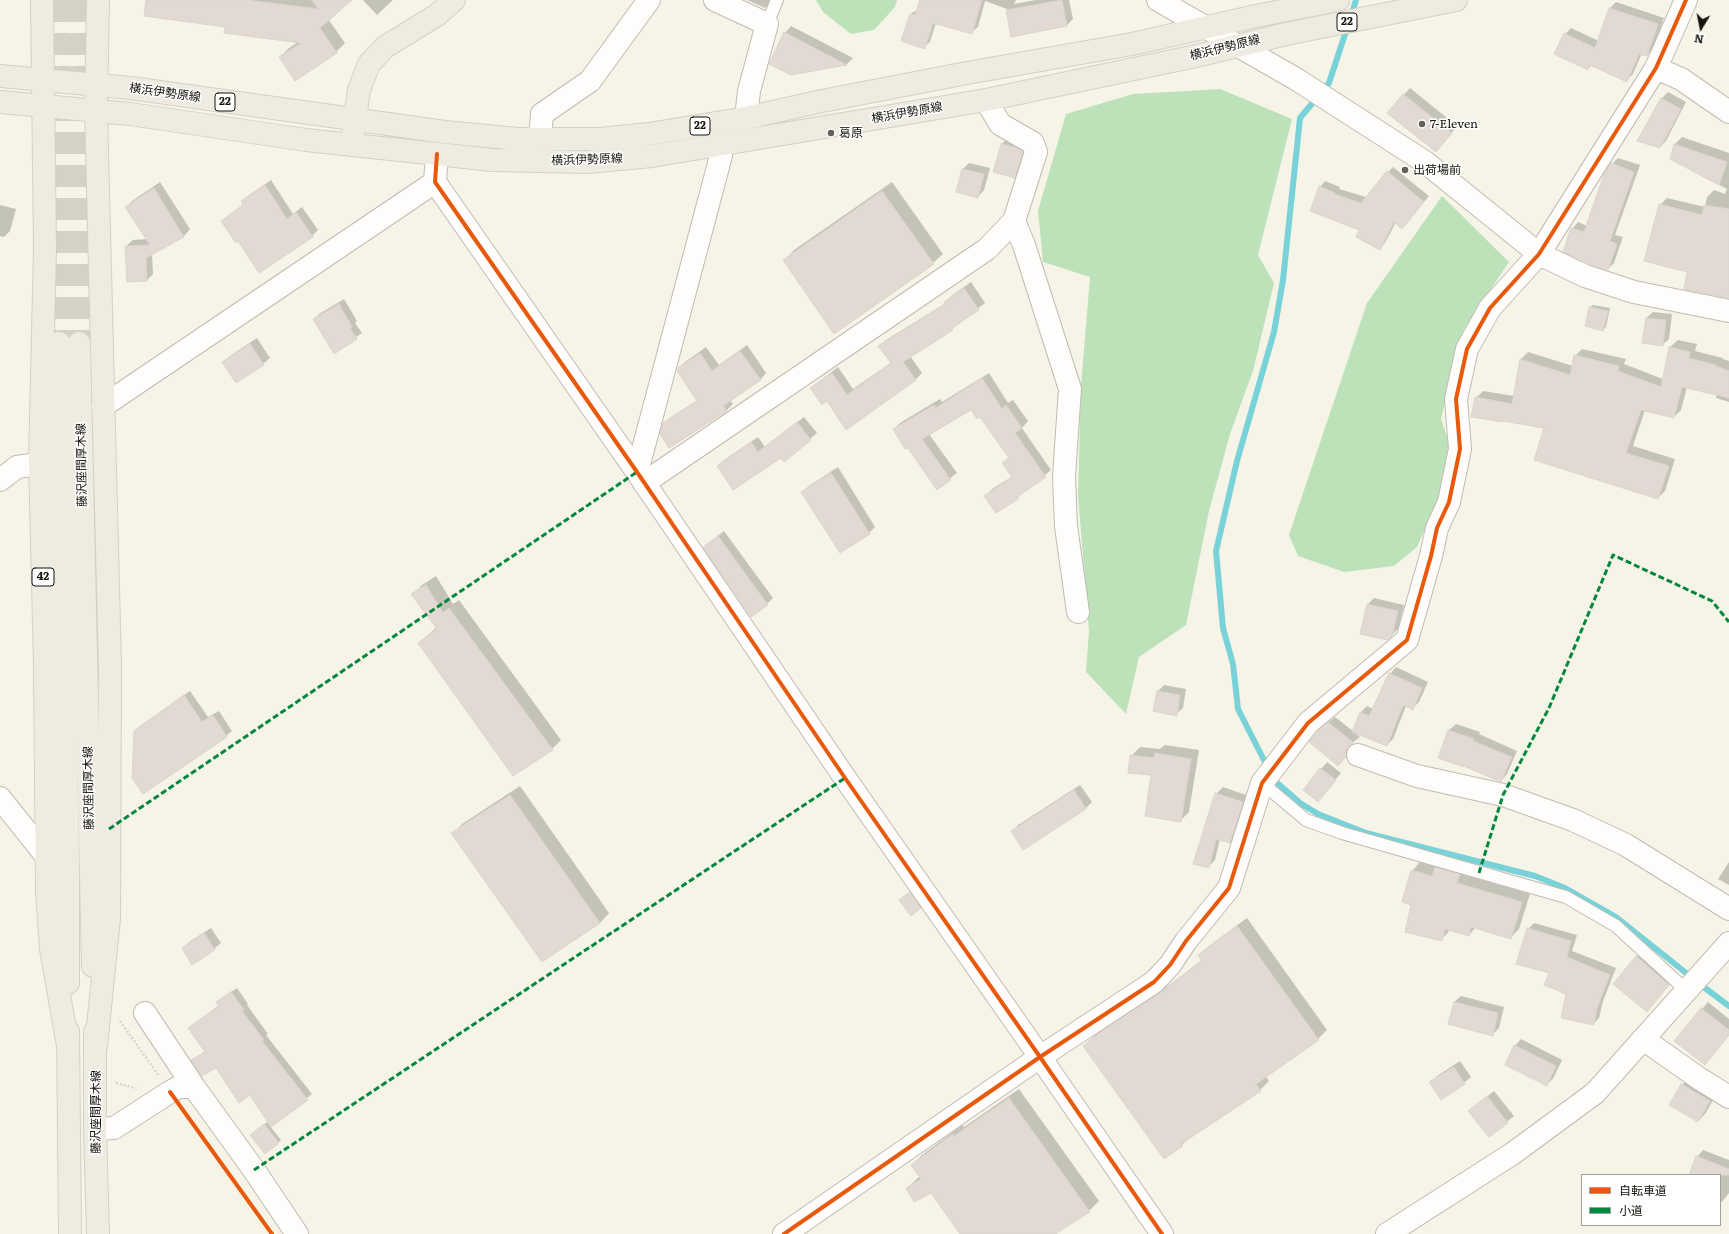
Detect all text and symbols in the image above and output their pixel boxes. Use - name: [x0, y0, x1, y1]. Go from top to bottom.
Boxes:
- north arrow: [1681, 8, 1721, 48]
- road number: 22: [1337, 13, 1357, 31]
- text: N: [1693, 31, 1705, 48]
- street label: 横浜伊勢原線: [1188, 32, 1262, 64]
- street label: 横浜伊勢原線: [128, 81, 202, 105]
- road number: 22: [215, 93, 235, 111]
- street label: 横浜伊勢原線: [870, 100, 944, 126]
- road number: 22: [690, 117, 710, 135]
- place label: 7-Eleven: [1430, 117, 1478, 131]
- marker: 7-Eleven: [1417, 119, 1427, 129]
- place label: 葛原: [839, 126, 863, 140]
- marker: 葛原: [826, 128, 836, 138]
- street label: 横浜伊勢原線: [551, 152, 623, 168]
- place label: 出荷場前: [1413, 163, 1461, 177]
- marker: 出荷場前: [1400, 165, 1410, 175]
- street label: 藤沢座間厚木線: [74, 423, 90, 507]
- road number: 42: [32, 568, 54, 586]
- street label: 藤沢座間厚木線: [81, 746, 97, 830]
- street label: 藤沢座間厚木線: [89, 1070, 103, 1154]
- legend: [1581, 1174, 1721, 1226]
- text: 自転車道: [1619, 1181, 1667, 1199]
- text: 小道: [1619, 1201, 1643, 1219]

